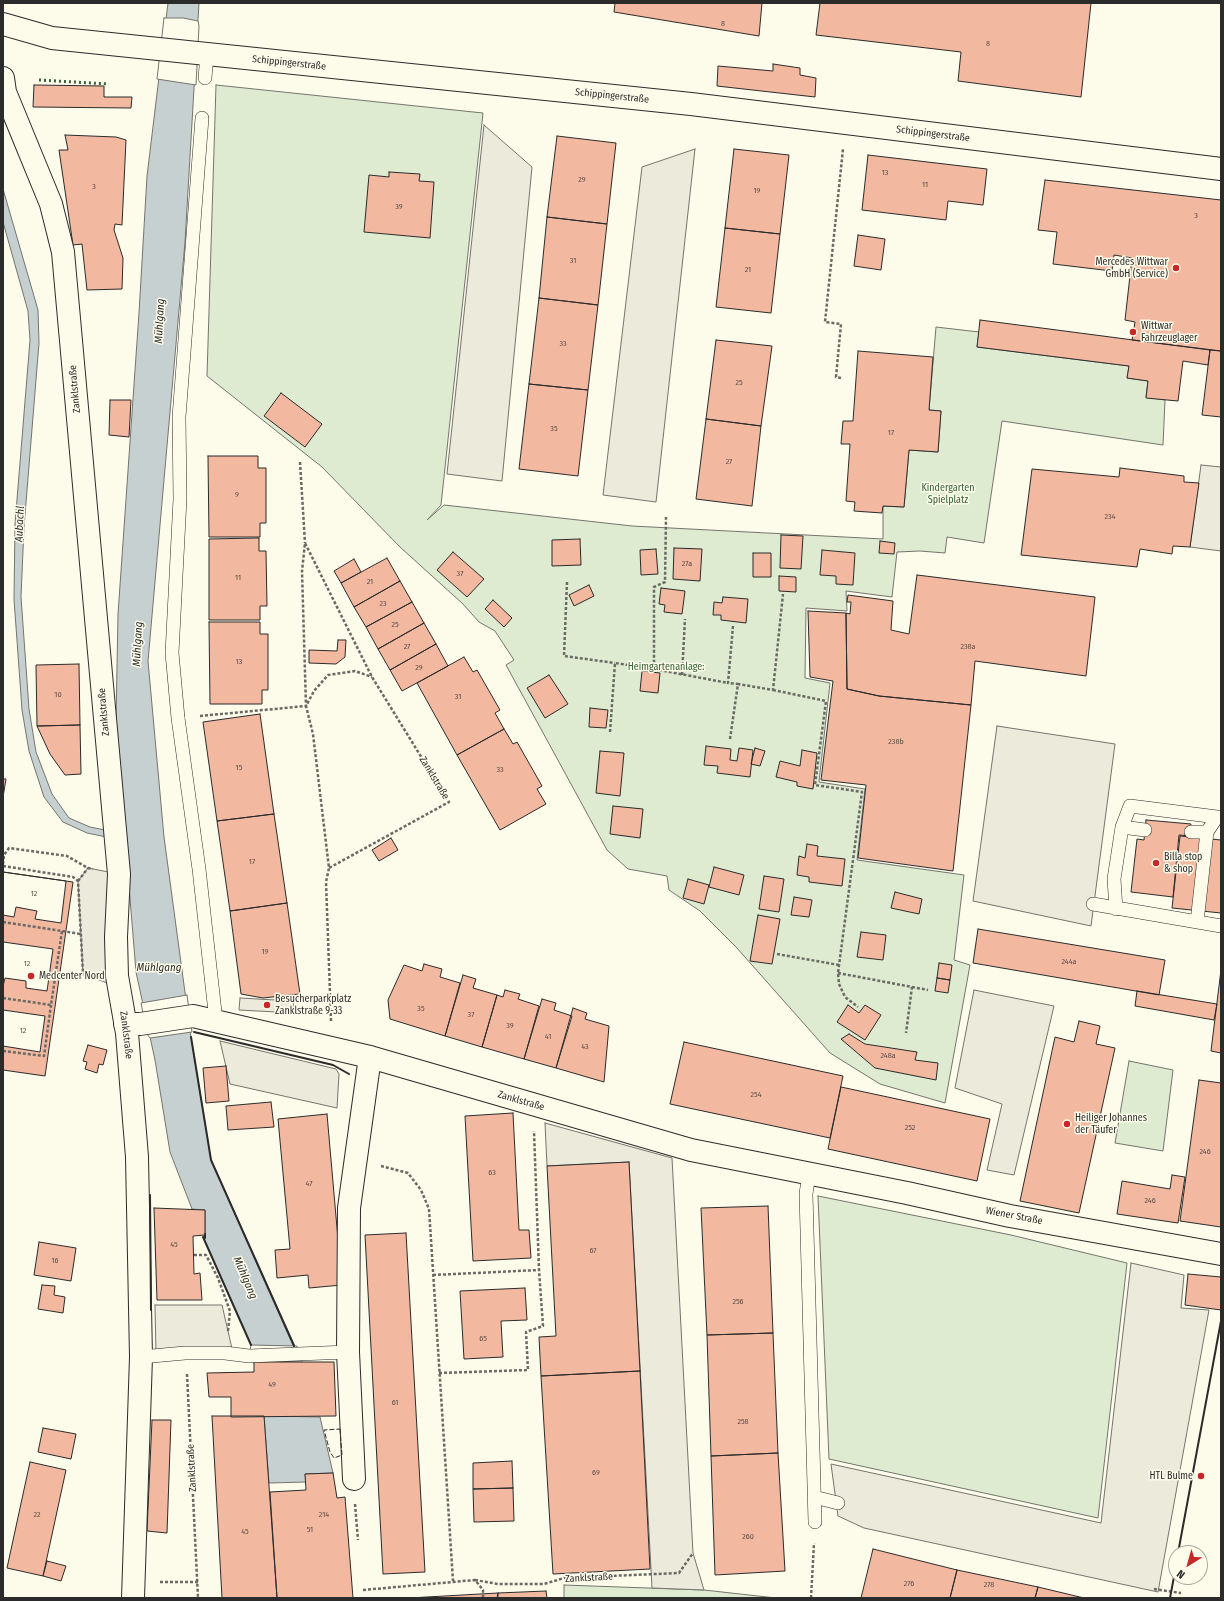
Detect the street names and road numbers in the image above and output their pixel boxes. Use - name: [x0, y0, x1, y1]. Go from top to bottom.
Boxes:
- street label: Schippingerstraße: [251, 53, 327, 73]
- street label: Schippingerstraße: [574, 86, 650, 106]
- street label: Schippingerstraße: [895, 124, 971, 144]
- street label: Zanklstraße: [67, 365, 83, 413]
- street label: Zanklstraße: [96, 688, 112, 736]
- street label: Zanklstraße: [417, 754, 451, 802]
- street label: Zanklstraße: [117, 1010, 135, 1060]
- street label: Zanklstraße: [496, 1089, 546, 1113]
- street label: Wiener Straße: [985, 1205, 1043, 1227]
- street label: Zanklstraße: [185, 1444, 199, 1492]
- street label: Zanklstraße: [565, 1571, 613, 1585]

